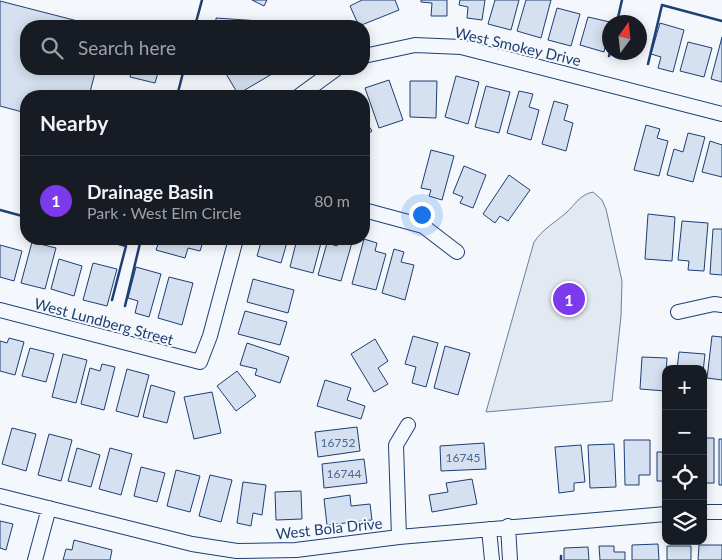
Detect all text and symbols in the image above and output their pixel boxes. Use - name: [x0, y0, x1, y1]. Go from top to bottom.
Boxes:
- north arrow: [602, 15, 647, 60]
- search box: [20, 20, 370, 75]
- street label: West Smokey Drive: [453, 23, 583, 69]
- icon: search: [38, 34, 66, 62]
- text: Search here: [78, 36, 176, 59]
- text: Nearby: [40, 110, 108, 135]
- text: Drainage Basin: [87, 180, 214, 203]
- text: 1: [51, 191, 61, 210]
- text: 80 m: [314, 191, 350, 210]
- your location: [409, 202, 435, 228]
- text: Park · West Elm Circle: [87, 203, 241, 222]
- pin: 1: [553, 280, 585, 318]
- street label: West Lundberg Street: [32, 294, 176, 348]
- map controls: [662, 365, 707, 545]
- button: +: [662, 365, 707, 410]
- button: −: [662, 410, 707, 455]
- house number: 16752: [321, 435, 355, 450]
- house number: 16745: [446, 450, 480, 465]
- button: locate: [662, 455, 707, 500]
- house number: 16744: [327, 466, 361, 481]
- button: layers: [662, 500, 707, 545]
- street label: West Bola Drive: [275, 513, 383, 543]

